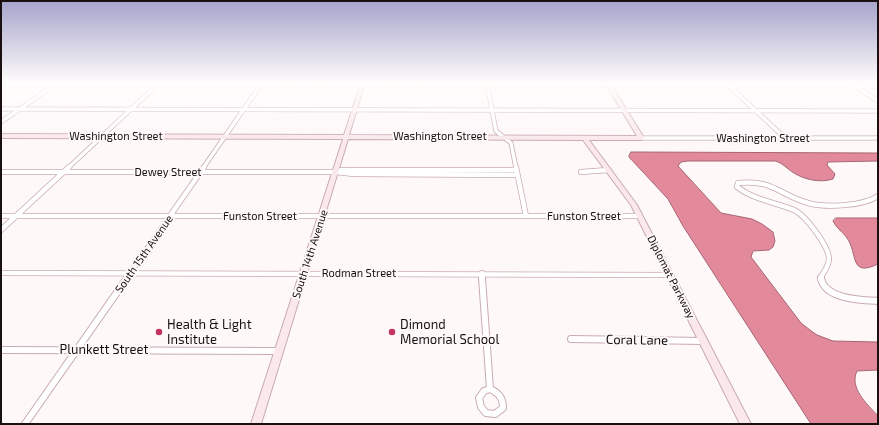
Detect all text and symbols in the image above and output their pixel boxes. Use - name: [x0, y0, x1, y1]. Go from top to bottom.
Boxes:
- street label: Washington Street: [69, 129, 163, 143]
- street label: Washington Street: [393, 129, 487, 143]
- street label: Washington Street: [716, 131, 810, 145]
- street label: Dewey Street: [135, 165, 201, 179]
- street label: South 14th Avenue: [289, 208, 331, 300]
- street label: Funston Street: [223, 209, 297, 223]
- street label: Funston Street: [547, 209, 621, 223]
- street label: South 15th Avenue: [112, 213, 176, 295]
- street label: Diplomat Parkway: [644, 233, 698, 321]
- street label: Rodman Street: [322, 266, 396, 280]
- place label: Health & Light Institute: [167, 317, 252, 348]
- place label: Dimond Memorial School: [400, 317, 499, 348]
- marker: Health & Light Institute: [154, 327, 164, 337]
- marker: Dimond Memorial School: [387, 327, 397, 337]
- street label: Coral Lane: [606, 332, 668, 348]
- street label: Plunkett Street: [60, 342, 148, 358]

